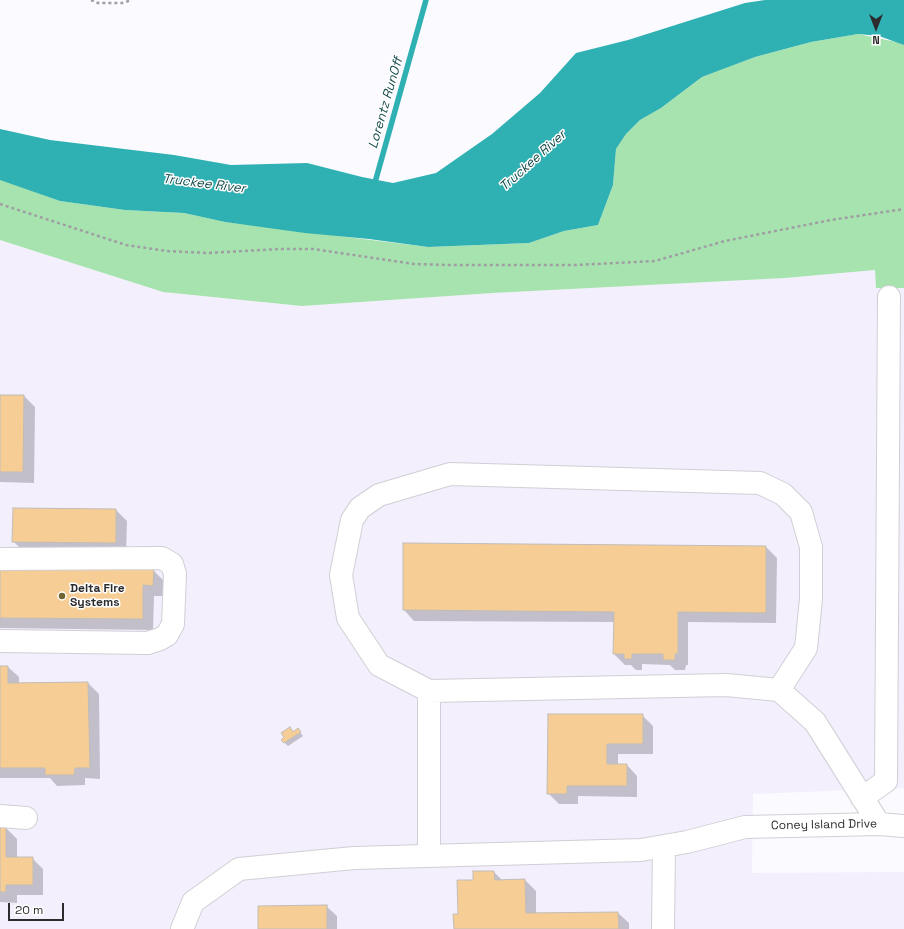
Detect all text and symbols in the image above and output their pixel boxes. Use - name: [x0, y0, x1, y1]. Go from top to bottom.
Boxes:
- north arrow: [856, 8, 896, 48]
- text: N: [872, 33, 880, 47]
- water label: Lorentz RunOff: [366, 56, 406, 150]
- water label: Truckee River: [497, 127, 569, 195]
- water label: Truckee River: [162, 171, 246, 197]
- place label: Delta Fire Systems: [70, 582, 125, 610]
- marker: Delta Fire Systems: [57, 591, 67, 601]
- street label: Coney Island Drive: [771, 817, 877, 833]
- scale bar: [10, 895, 66, 921]
- text: 20 m: [15, 902, 43, 918]

